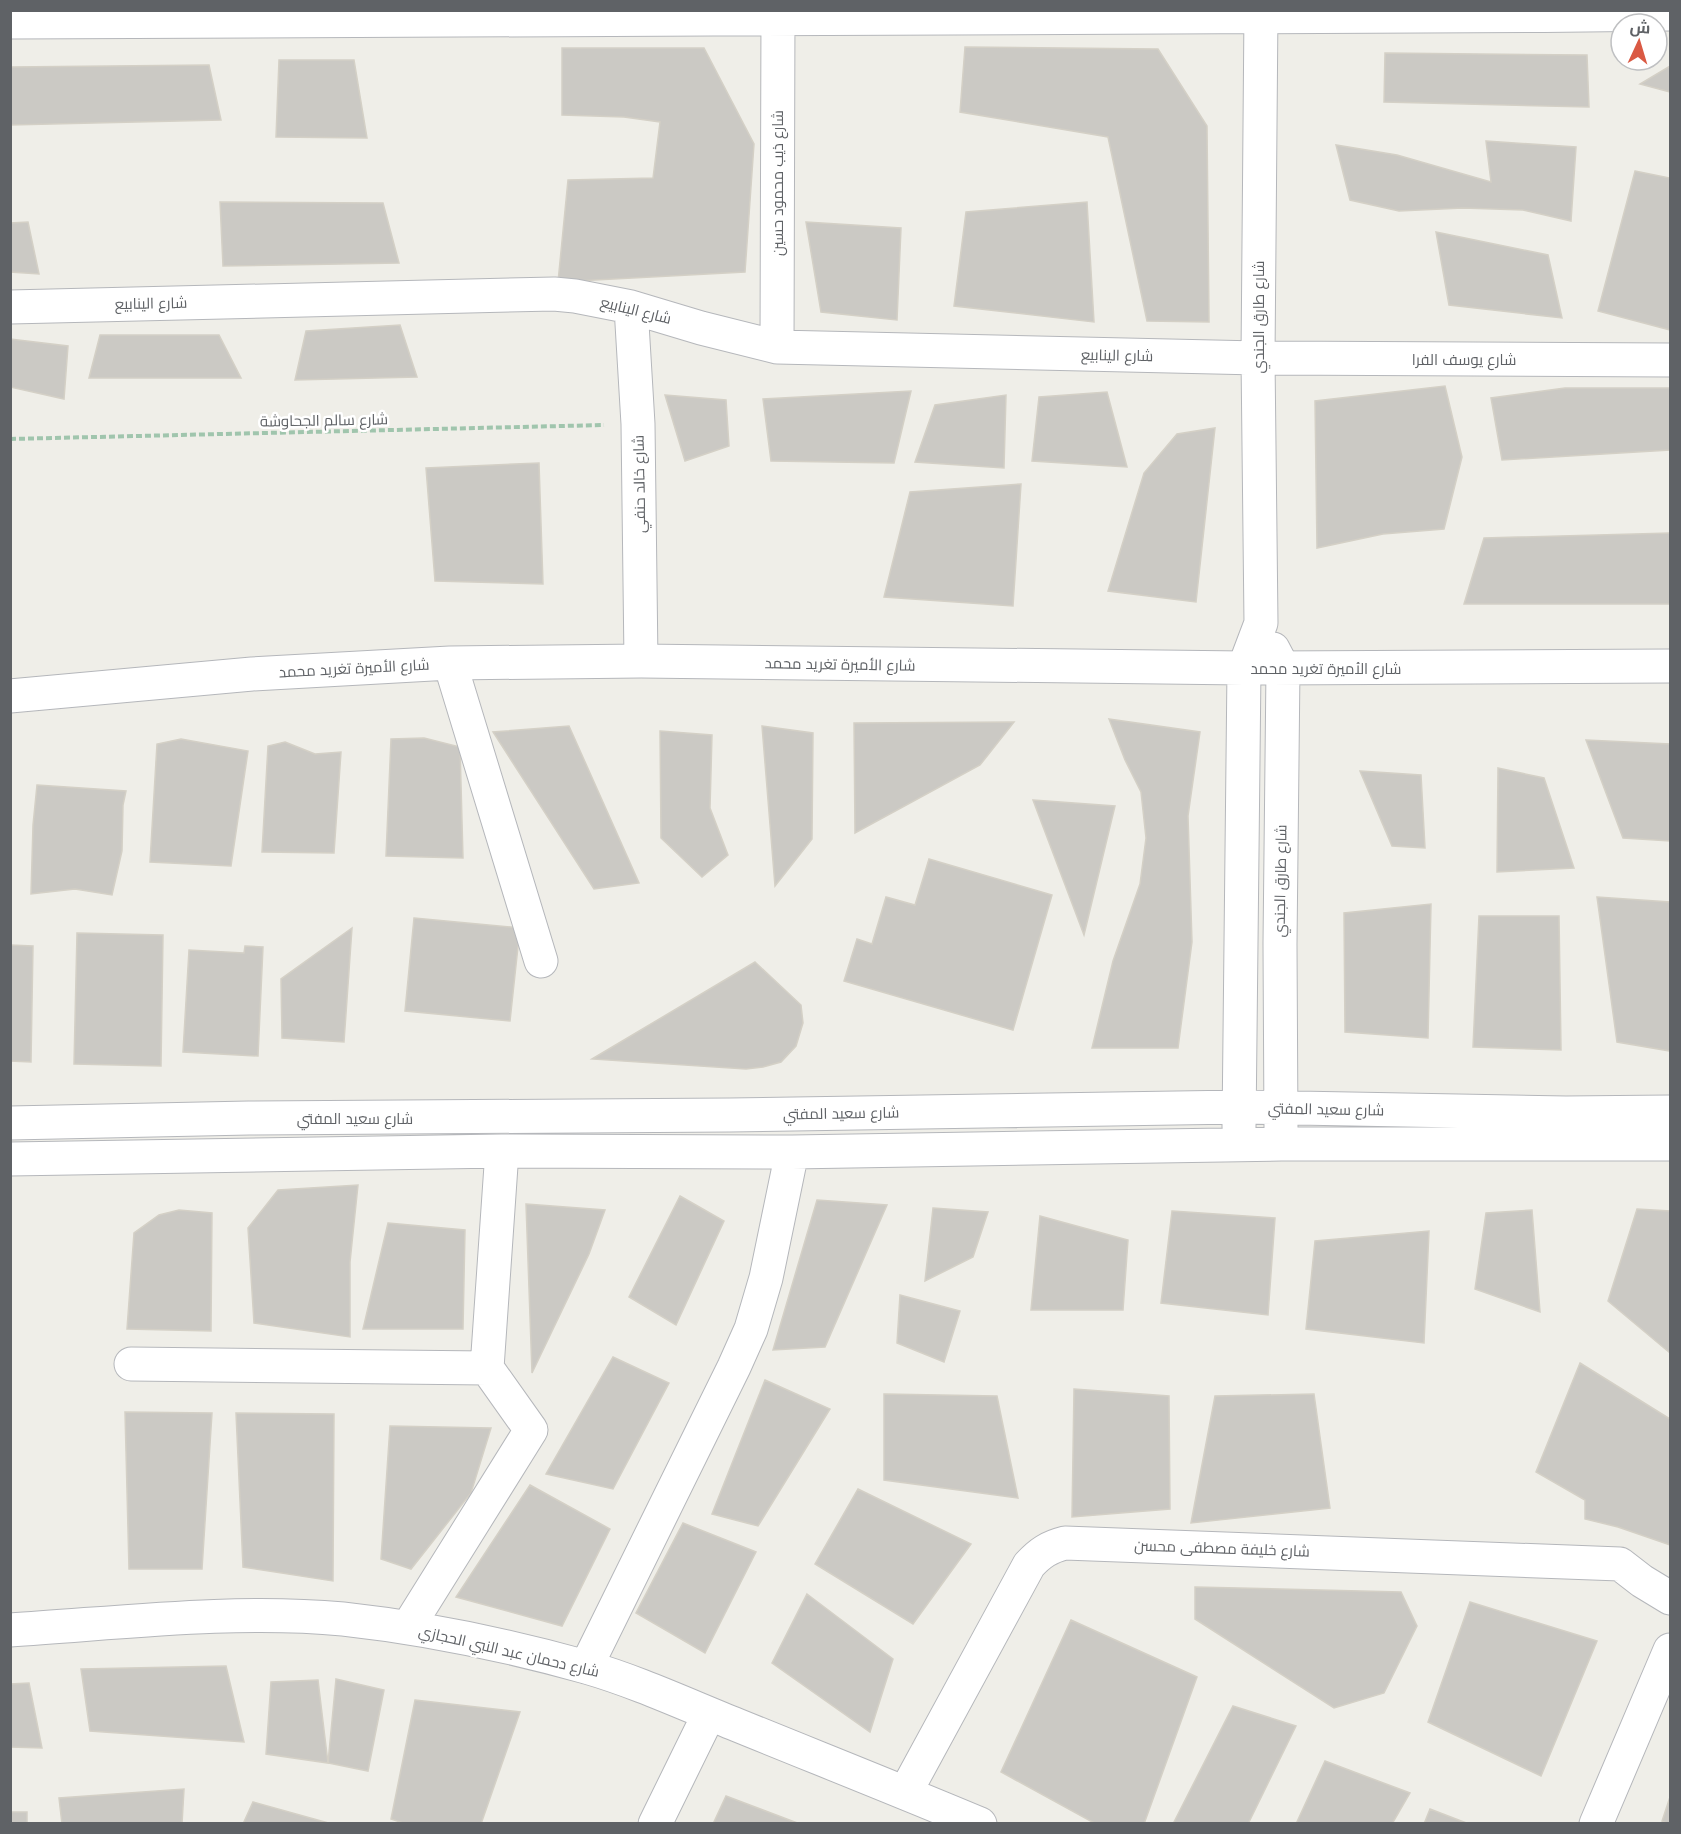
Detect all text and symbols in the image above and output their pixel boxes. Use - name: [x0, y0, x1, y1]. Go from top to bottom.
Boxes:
- north arrow: [1609, 12, 1669, 72]
- text: ش: [1629, 16, 1651, 38]
- street label: شارع ذيب محمود حسين: [768, 110, 789, 256]
- street label: شارع طارق الجندي: [1249, 260, 1271, 374]
- street label: شارع الينابيع: [598, 292, 674, 330]
- street label: شارع الينابيع: [115, 293, 187, 315]
- street label: شارع الينابيع: [1081, 345, 1153, 367]
- street label: شارع يوسف الفرا: [1412, 350, 1516, 371]
- street label: شارع سالم الجحاوشة: [260, 409, 388, 433]
- street label: شارع خالد حنفي: [629, 435, 652, 533]
- street label: شارع الأميرة تغريد محمد: [764, 653, 916, 677]
- street label: شارع الأميرة تغريد محمد: [278, 655, 430, 683]
- street label: شارع الأميرة تغريد محمد: [1251, 659, 1401, 680]
- street label: شارع طارق الجندي: [1270, 824, 1293, 938]
- street label: شارع سعيد المفتي: [1268, 1098, 1384, 1123]
- street label: شارع سعيد المفتي: [783, 1102, 899, 1127]
- street label: شارع سعيد المفتي: [297, 1109, 413, 1131]
- street label: شارع خليفة مصطفى محسن: [1134, 1535, 1310, 1563]
- street label: شارع دحمان عبد النبي الحجازي: [416, 1621, 601, 1684]

